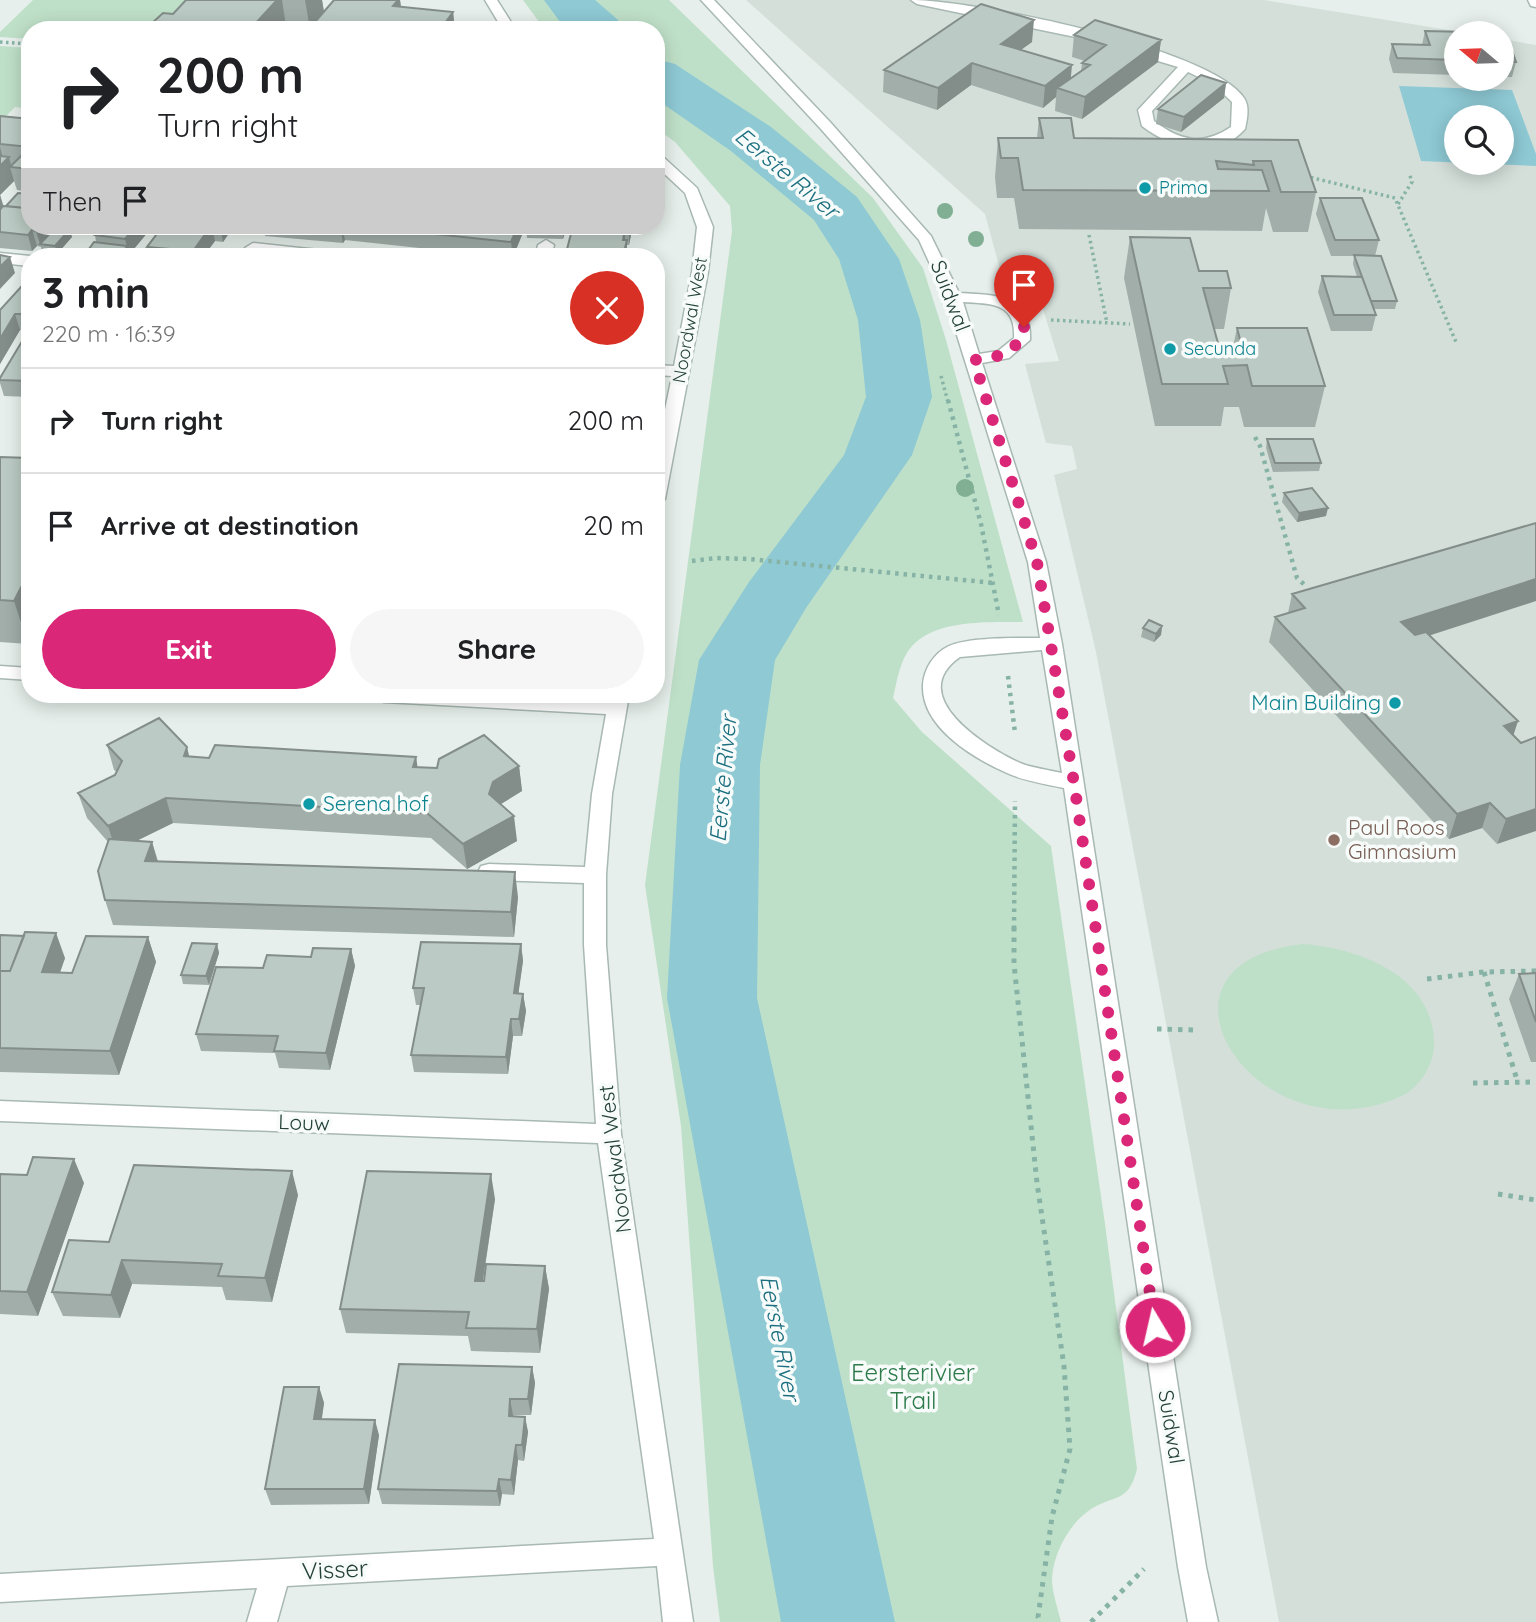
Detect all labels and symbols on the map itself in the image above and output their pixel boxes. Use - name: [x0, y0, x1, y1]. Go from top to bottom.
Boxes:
- north arrow: [1444, 21, 1514, 91]
- water label: Eerste River: [729, 121, 848, 226]
- place label: Prima: [1159, 176, 1208, 199]
- marker: Prima: [1137, 180, 1153, 196]
- street label: Noordwal West: [667, 255, 712, 385]
- pin: [994, 255, 1054, 327]
- street label: Suidwal: [925, 256, 976, 335]
- place label: Secunda: [1184, 337, 1256, 360]
- marker: Secunda: [1162, 341, 1178, 357]
- place label: Main Building: [1251, 689, 1381, 715]
- marker: Main Building: [1387, 695, 1403, 711]
- water label: Eerste River: [703, 711, 743, 843]
- place label: Serena hof: [323, 790, 429, 816]
- marker: Serena hof: [301, 796, 317, 812]
- place label: Paul Roos Gimnasium: [1348, 814, 1457, 864]
- marker: Paul Roos Gimnasium: [1326, 832, 1342, 848]
- street label: Noordwal West: [592, 1084, 636, 1235]
- street label: Louw: [278, 1108, 330, 1136]
- water label: Eerste River: [754, 1273, 807, 1406]
- position arrow: [1118, 1290, 1192, 1364]
- park label: Eersterivier Trail: [851, 1357, 975, 1415]
- street label: Suidwal: [1153, 1388, 1191, 1466]
- street label: Visser: [301, 1552, 369, 1586]

